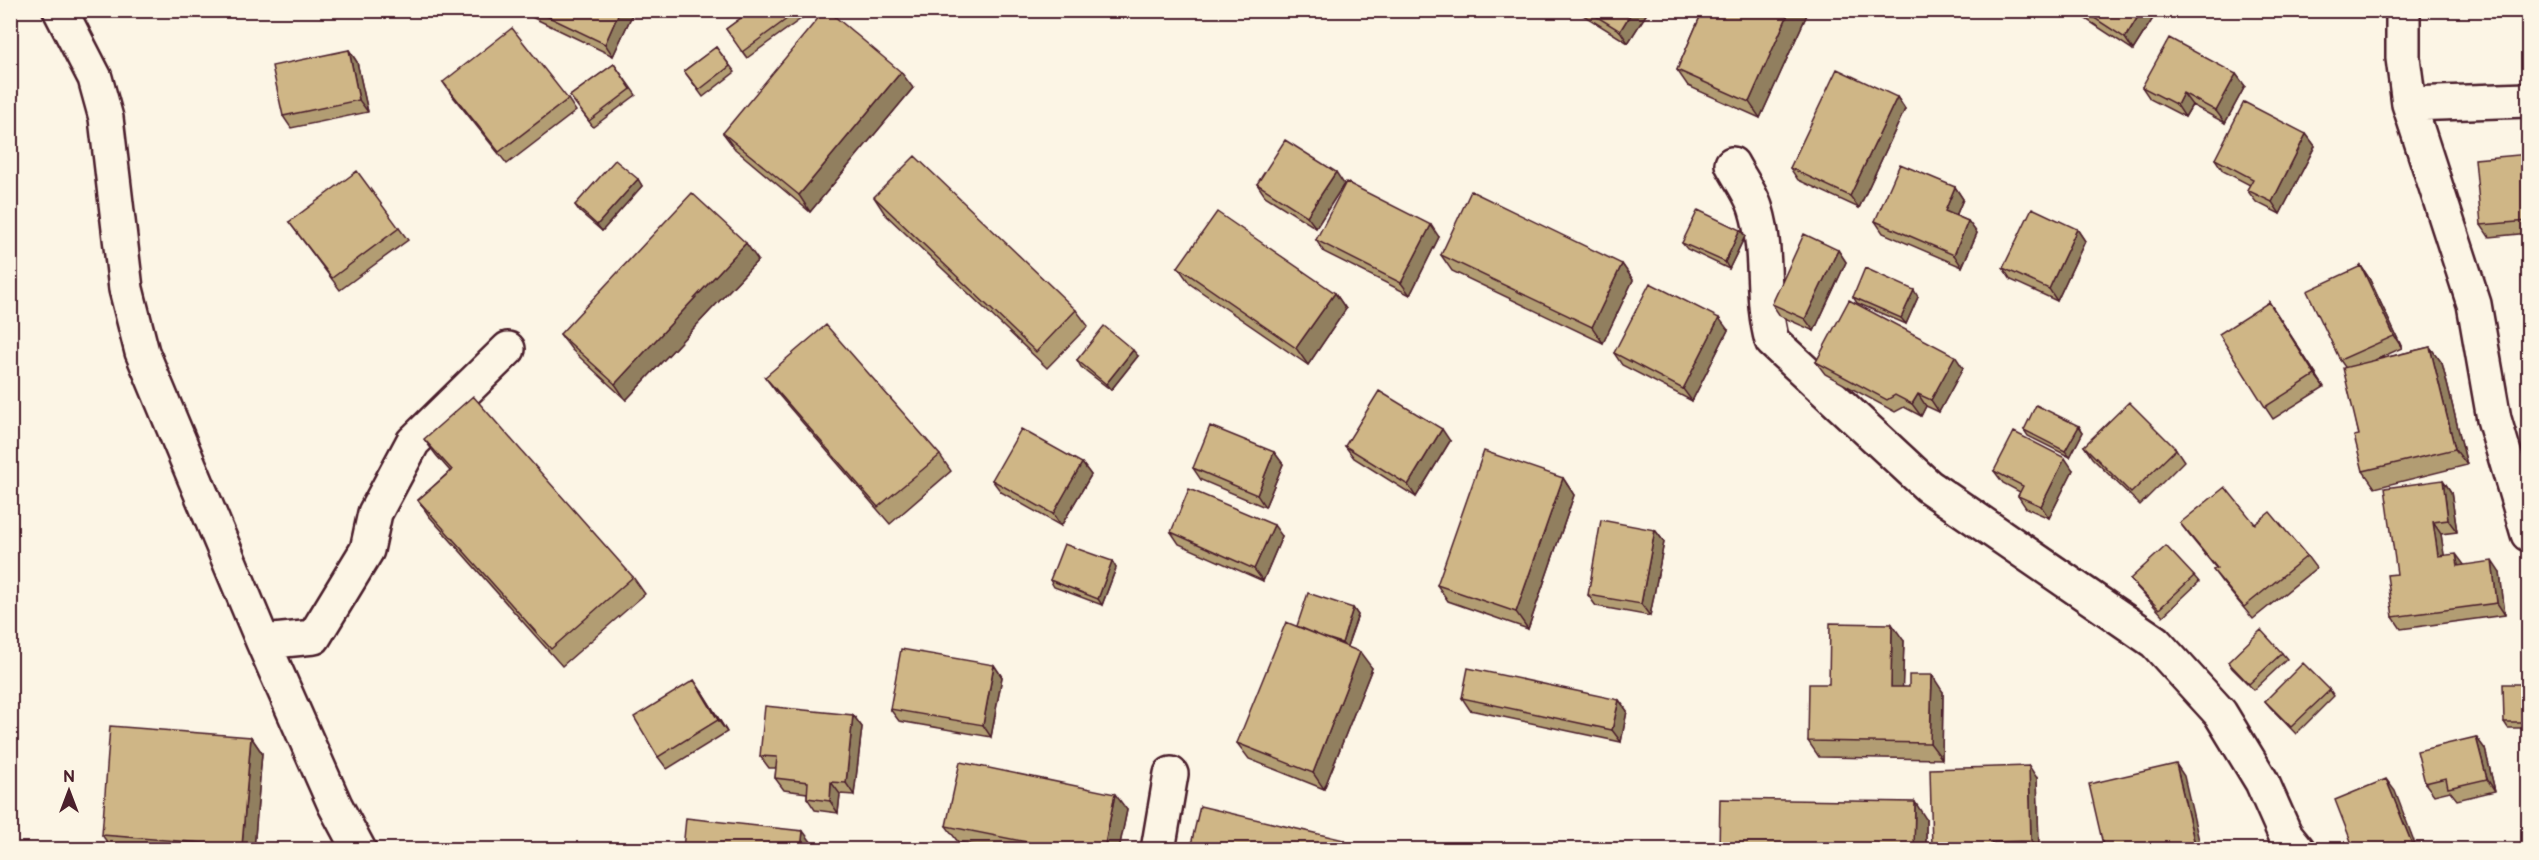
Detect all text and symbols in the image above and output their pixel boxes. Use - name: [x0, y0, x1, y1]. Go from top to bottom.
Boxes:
- north arrow: [39, 761, 99, 821]
- text: N: [63, 768, 75, 787]

